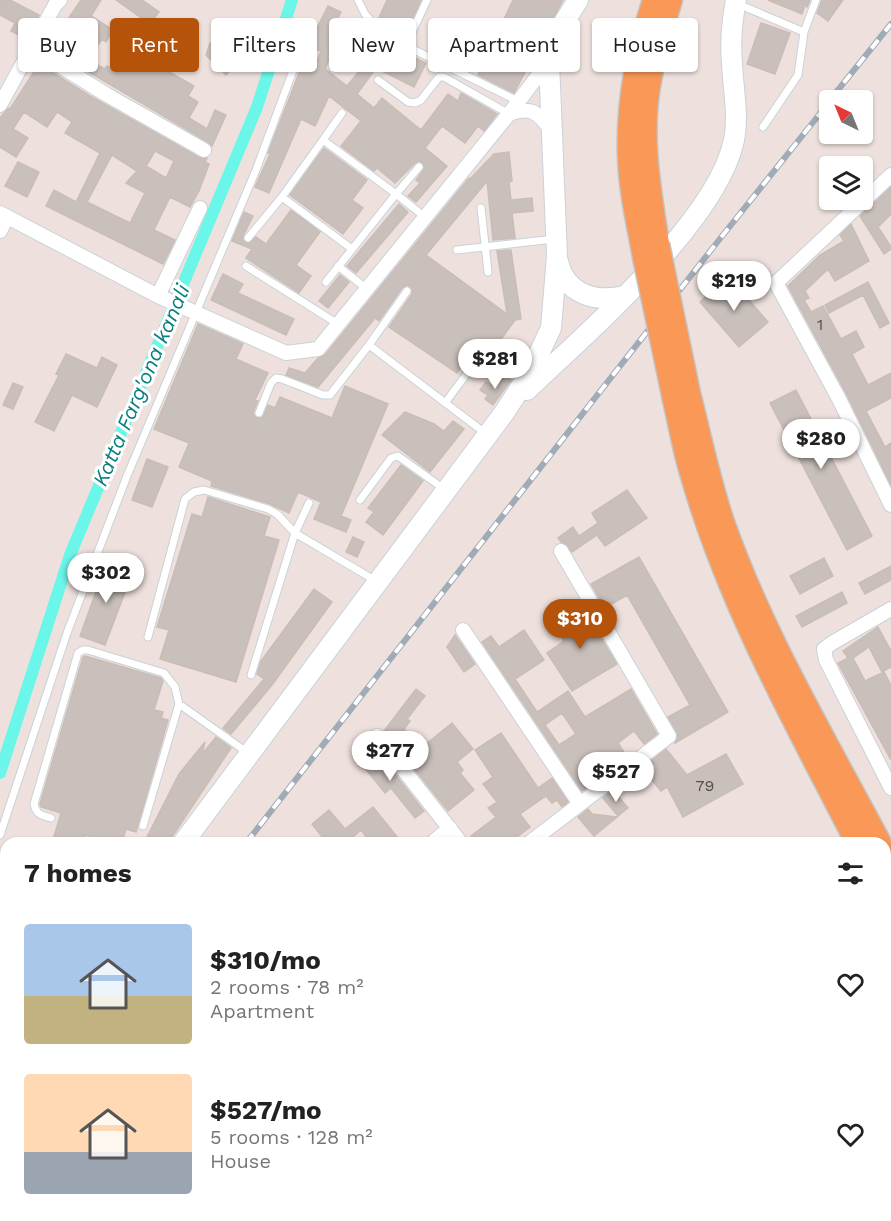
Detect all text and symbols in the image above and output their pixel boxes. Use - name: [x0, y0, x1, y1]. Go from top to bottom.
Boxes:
- chip: Buy: [18, 18, 98, 72]
- chip: Rent: [110, 18, 199, 72]
- chip: Filters: [211, 18, 317, 72]
- chip: New: [329, 18, 416, 72]
- chip: Apartment: [428, 18, 580, 72]
- chip: House: [592, 18, 698, 72]
- north arrow: [819, 90, 873, 144]
- map controls: [819, 90, 873, 210]
- button: layers: [819, 156, 873, 210]
- pin: $219: [698, 261, 770, 312]
- text: $219: [711, 268, 757, 292]
- water label: Katta Farg'ona kanali: [87, 280, 195, 490]
- house number: 1: [817, 315, 823, 334]
- pin: $281: [459, 339, 531, 390]
- text: $281: [472, 346, 518, 370]
- pin: $280: [785, 419, 857, 470]
- text: $280: [796, 426, 846, 450]
- pin: $302: [70, 553, 142, 604]
- text: $302: [81, 560, 131, 584]
- pin: $310: [544, 599, 616, 650]
- text: $310: [557, 606, 603, 630]
- pin: $277: [354, 731, 426, 782]
- text: $277: [366, 738, 414, 762]
- pin: $527: [580, 752, 652, 803]
- text: $527: [592, 759, 640, 783]
- house number: 79: [696, 776, 714, 795]
- icon: filters: [834, 857, 867, 890]
- text: 7 homes: [24, 858, 132, 888]
- text: $310/mo: [210, 945, 321, 975]
- icon: home: [72, 948, 144, 1020]
- icon: heart: [834, 968, 867, 1001]
- text: 2 rooms · 78 m²: [210, 975, 364, 999]
- text: Apartment: [210, 999, 314, 1023]
- text: $527/mo: [210, 1095, 322, 1125]
- icon: home: [72, 1098, 144, 1170]
- icon: heart: [834, 1118, 867, 1151]
- text: 5 rooms · 128 m²: [210, 1125, 373, 1149]
- text: House: [210, 1149, 271, 1173]

